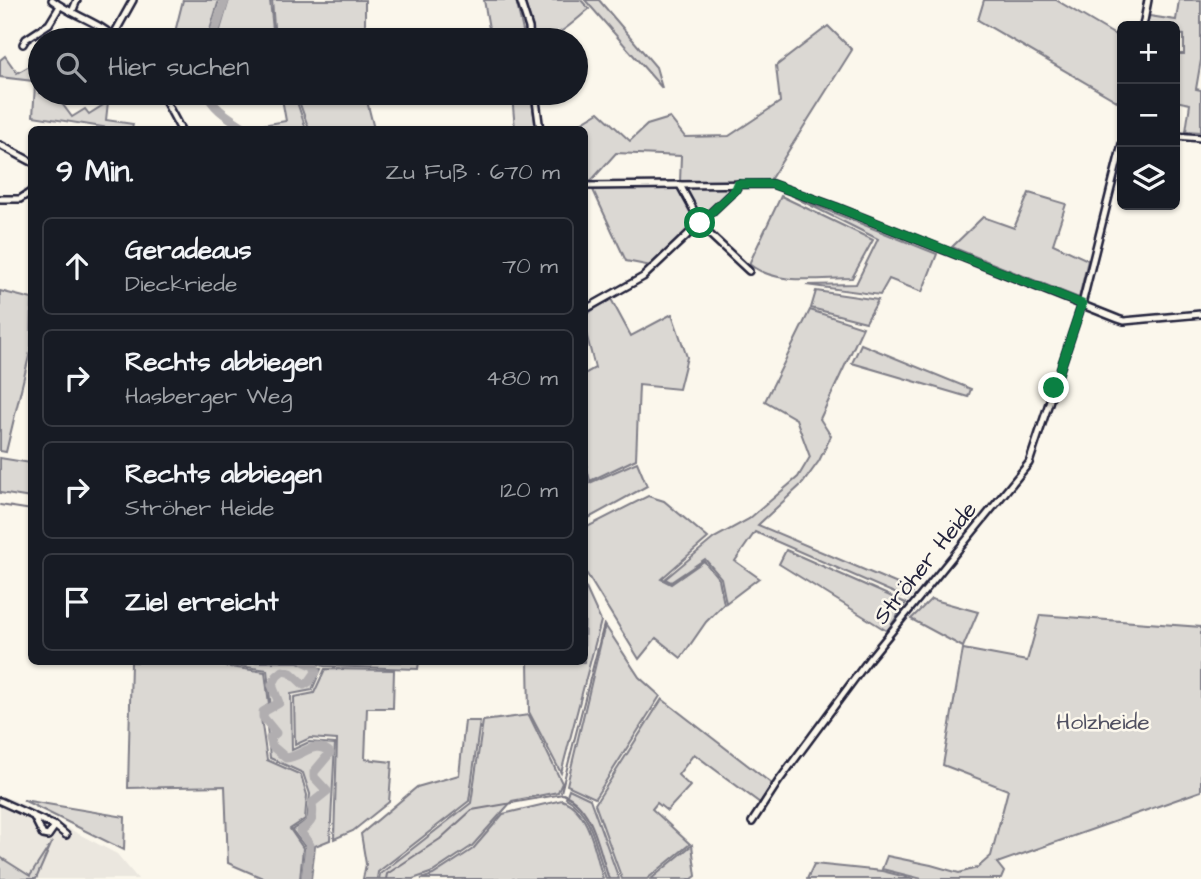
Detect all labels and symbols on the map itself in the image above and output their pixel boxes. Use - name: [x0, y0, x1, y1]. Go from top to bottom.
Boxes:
- route start: [684, 207, 715, 238]
- route end: [1038, 372, 1069, 403]
- street label: Ströher Heide: [866, 495, 984, 631]
- park label: Holzheide: [1056, 706, 1150, 738]

